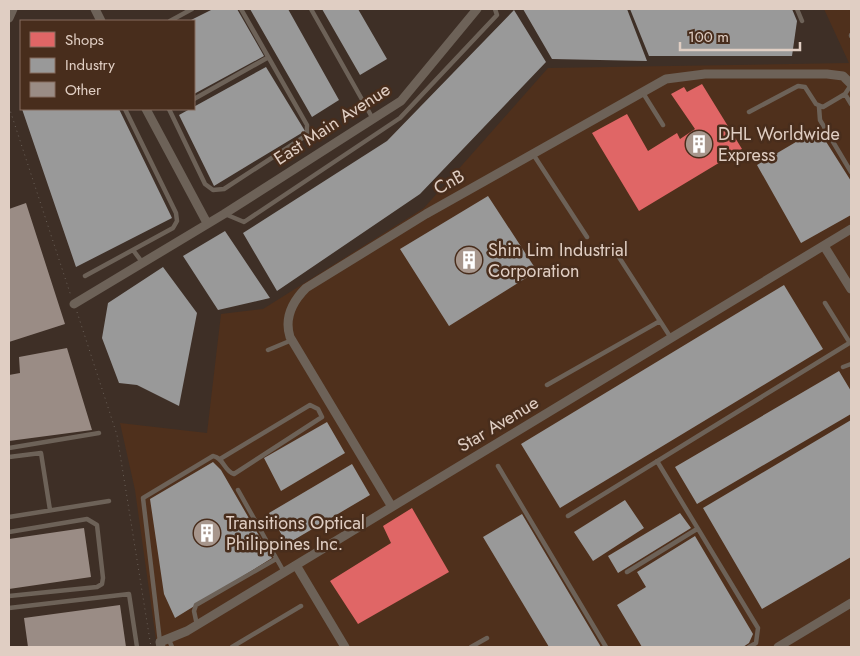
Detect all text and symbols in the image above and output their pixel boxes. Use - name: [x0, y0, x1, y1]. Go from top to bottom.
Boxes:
- legend: [20, 20, 195, 110]
- scale bar: [680, 20, 800, 52]
- text: 100 m: [688, 26, 729, 48]
- text: Shops: [65, 29, 104, 51]
- text: Industry: [65, 54, 115, 76]
- street label: East Main Avenue: [269, 77, 395, 171]
- text: Other: [65, 79, 102, 101]
- place label: DHL Worldwide Express: [718, 121, 840, 168]
- building icon: DHL Worldwide Express: [684, 129, 714, 159]
- street label: CnB: [429, 163, 469, 201]
- place label: Shin Lim Industrial Corporation: [488, 237, 628, 284]
- building icon: Shin Lim Industrial Corporation: [454, 245, 484, 275]
- street label: Star Avenue: [453, 390, 543, 458]
- place label: Transitions Optical Philippines Inc.: [226, 510, 365, 557]
- building icon: Transitions Optical Philippines Inc.: [192, 518, 222, 548]

